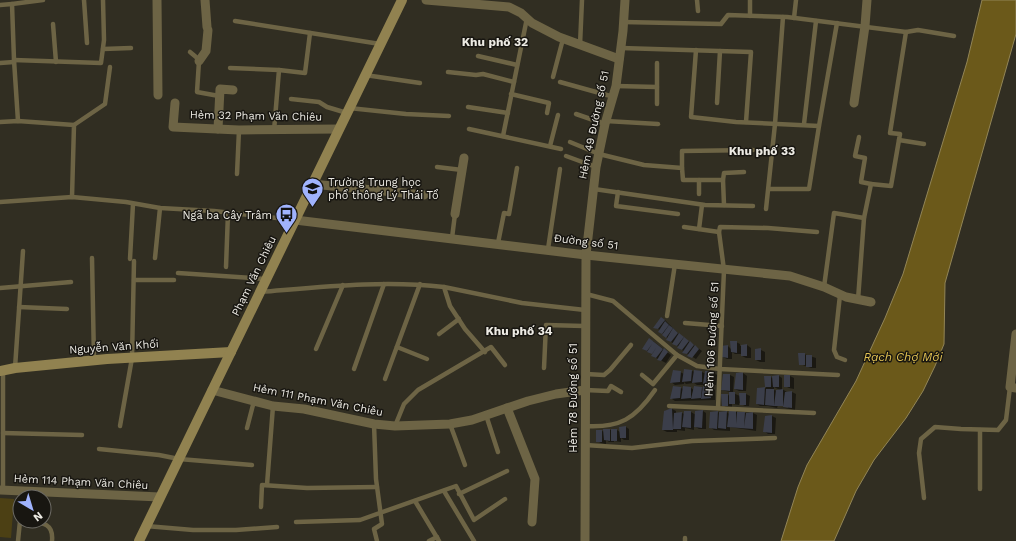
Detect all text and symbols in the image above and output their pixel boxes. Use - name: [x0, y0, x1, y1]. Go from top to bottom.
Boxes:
- district label: Khu phố 32: [462, 35, 528, 49]
- street label: Hẻm 49 Đường số 51: [576, 70, 612, 180]
- street label: Hẻm 32 Phạm Văn Chiêu: [190, 108, 322, 124]
- district label: Khu phố 33: [729, 144, 795, 158]
- school or university icon: Trường Trung học phổ thông Lý Thái Tổ: [299, 175, 325, 208]
- place label: Trường Trung học phổ thông Lý Thái Tổ: [328, 176, 439, 202]
- bus stop icon: Ngã ba Cây Trâm: [274, 202, 300, 235]
- place label: Ngã ba Cây Trâm: [183, 209, 272, 222]
- street label: Đường số 51: [553, 232, 619, 252]
- street label: Phạm Văn Chiêu: [229, 234, 279, 318]
- street label: Hẻm 106 Đường số 51: [703, 281, 721, 397]
- district label: Khu phố 34: [485, 324, 553, 338]
- street label: Nguyễn Văn Khối: [69, 336, 159, 357]
- street label: Hẻm 78 Đường số 51: [567, 343, 580, 453]
- water label: Rạch Chợ Mới: [863, 350, 943, 364]
- street label: Hẻm 111 Phạm Văn Chiêu: [252, 381, 384, 419]
- street label: Hẻm 114 Phạm Văn Chiêu: [13, 472, 149, 492]
- north arrow: [12, 489, 52, 529]
- text: N: [31, 509, 45, 524]

